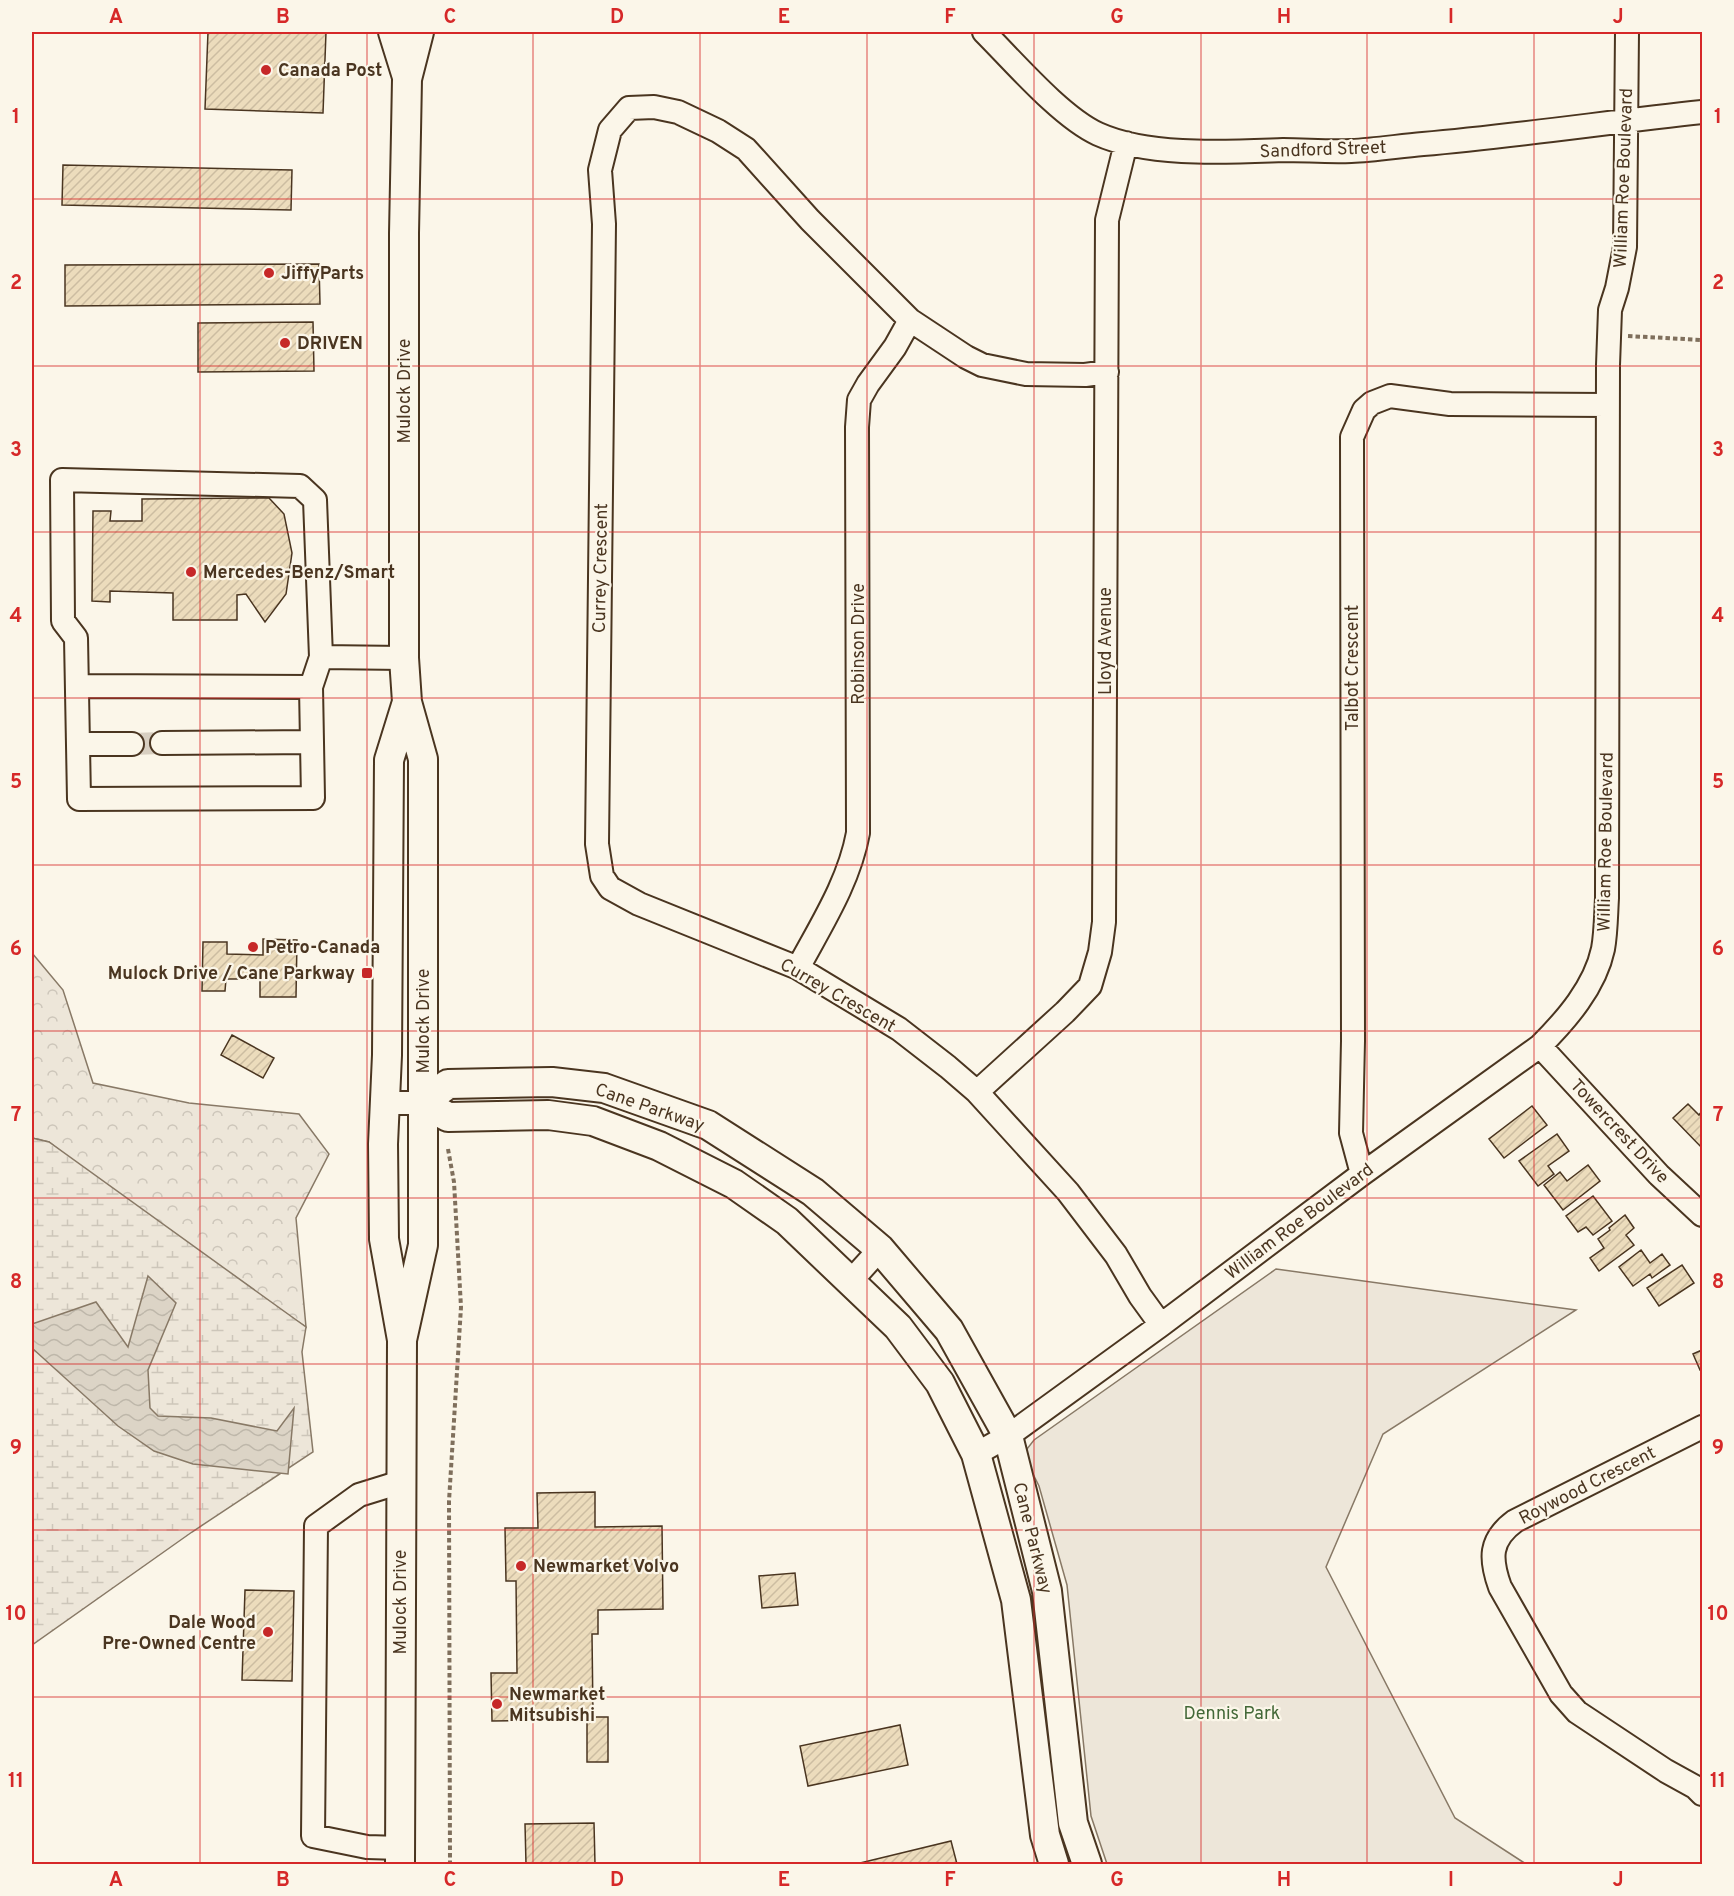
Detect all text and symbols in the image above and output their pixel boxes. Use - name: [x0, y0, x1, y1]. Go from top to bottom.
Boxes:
- text: A: [109, 5, 123, 31]
- text: B: [276, 5, 290, 31]
- text: C: [444, 5, 456, 31]
- text: D: [610, 5, 624, 31]
- text: E: [778, 5, 790, 31]
- text: F: [944, 5, 956, 31]
- text: G: [1110, 5, 1124, 31]
- text: H: [1277, 5, 1291, 31]
- text: I: [1448, 5, 1454, 31]
- text: J: [1612, 5, 1624, 31]
- place label: Canada Post: [278, 60, 382, 83]
- marker: Canada Post: [259, 63, 273, 77]
- street label: William Roe Boulevard: [1610, 88, 1639, 268]
- text: 1: [12, 105, 20, 131]
- text: 1: [1714, 105, 1722, 131]
- street label: Sandford Street: [1259, 137, 1387, 164]
- place label: JiffyParts: [281, 263, 364, 286]
- marker: JiffyParts: [262, 266, 276, 280]
- text: 2: [10, 271, 22, 297]
- text: 2: [1712, 271, 1724, 297]
- place label: DRIVEN: [297, 333, 363, 356]
- marker: DRIVEN: [278, 336, 292, 350]
- street label: Mulock Drive: [394, 338, 417, 444]
- text: 3: [10, 438, 22, 464]
- text: 3: [1712, 438, 1724, 464]
- street label: Currey Crescent: [589, 503, 614, 633]
- place label: Mercedes-Benz/Smart: [203, 562, 395, 585]
- marker: Mercedes-Benz/Smart: [184, 565, 198, 579]
- street label: Robinson Drive: [848, 583, 871, 705]
- street label: Lloyd Avenue: [1095, 587, 1118, 695]
- text: 4: [10, 604, 22, 630]
- text: 4: [1712, 604, 1724, 630]
- street label: Talbot Crescent: [1342, 605, 1365, 731]
- street label: William Roe Boulevard: [1593, 752, 1620, 932]
- text: 5: [10, 770, 22, 796]
- text: 5: [1712, 770, 1724, 796]
- text: 6: [10, 937, 22, 963]
- place label: Petro-Canada: [265, 937, 380, 960]
- text: 6: [1712, 937, 1724, 963]
- marker: Petro-Canada: [246, 940, 260, 954]
- street label: Currey Crescent: [775, 954, 899, 1039]
- place label: Mulock Drive / Cane Parkway: [108, 963, 355, 986]
- marker: Mulock Drive / Cane Parkway: [360, 966, 374, 980]
- street label: Mulock Drive: [413, 968, 436, 1074]
- street label: Towercrest Drive: [1565, 1075, 1673, 1189]
- street label: Cane Parkway: [592, 1079, 707, 1138]
- text: 7: [11, 1103, 21, 1129]
- text: 7: [1713, 1103, 1723, 1129]
- street label: William Roe Boulevard: [1221, 1159, 1379, 1286]
- text: 8: [10, 1270, 22, 1296]
- text: 8: [1712, 1270, 1724, 1296]
- text: 9: [10, 1436, 22, 1462]
- text: 9: [1712, 1436, 1724, 1462]
- street label: Roywood Crescent: [1515, 1442, 1660, 1531]
- street label: Cane Parkway: [1007, 1480, 1057, 1597]
- street label: Mulock Drive: [390, 1549, 413, 1655]
- place label: Newmarket Volvo: [533, 1556, 679, 1579]
- marker: Newmarket Volvo: [514, 1559, 528, 1573]
- text: 10: [5, 1602, 27, 1628]
- text: 10: [1707, 1602, 1729, 1628]
- place label: Dale Wood Pre-Owned Centre: [102, 1612, 256, 1656]
- marker: Dale Wood Pre-Owned Centre: [261, 1625, 275, 1639]
- place label: Newmarket Mitsubishi: [509, 1684, 605, 1728]
- marker: Newmarket Mitsubishi: [490, 1697, 504, 1711]
- park label: Dennis Park: [1184, 1703, 1280, 1726]
- text: 11: [8, 1769, 24, 1795]
- text: 11: [1710, 1769, 1726, 1795]
- text: A: [109, 1868, 123, 1894]
- text: B: [276, 1868, 290, 1894]
- text: C: [444, 1868, 456, 1894]
- text: D: [610, 1868, 624, 1894]
- text: E: [778, 1868, 790, 1894]
- text: F: [944, 1868, 956, 1894]
- text: G: [1110, 1868, 1124, 1894]
- text: H: [1277, 1868, 1291, 1894]
- text: I: [1448, 1868, 1454, 1894]
- text: J: [1612, 1868, 1624, 1894]

